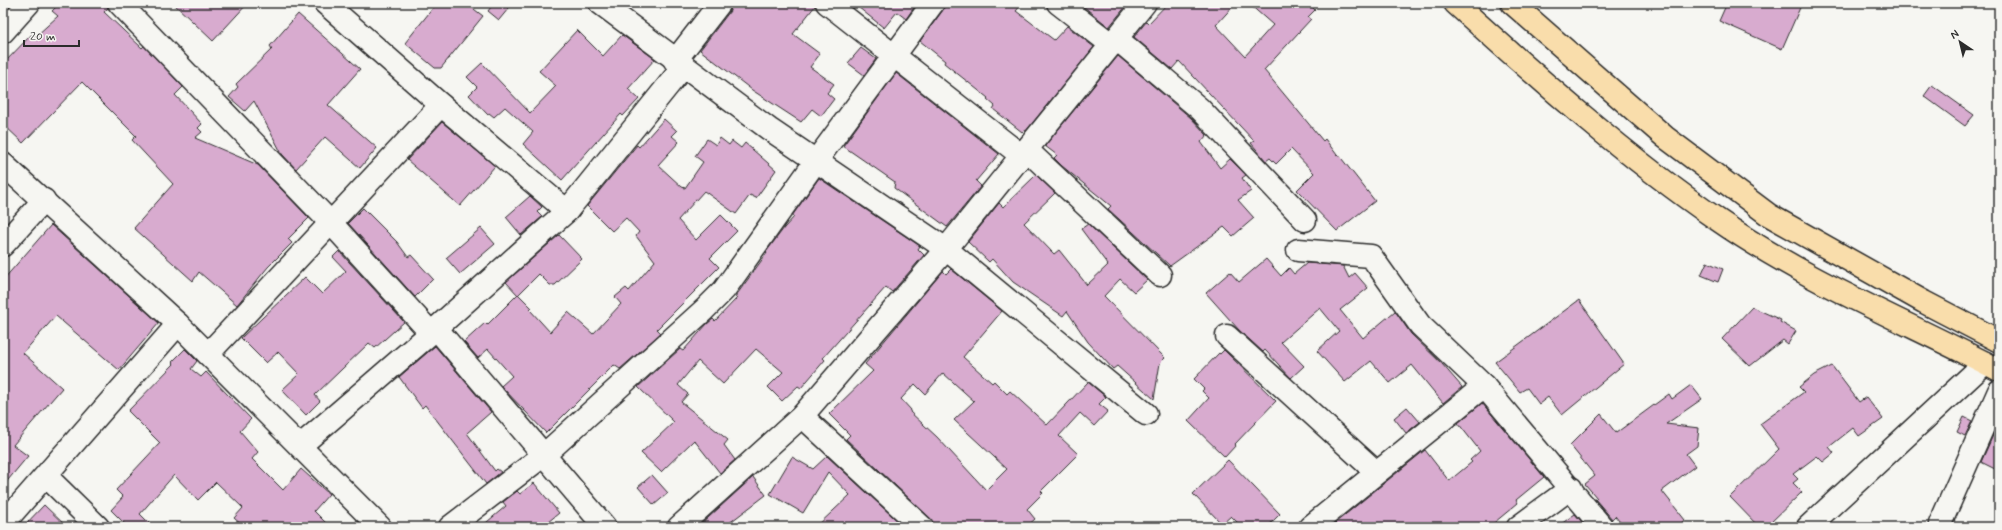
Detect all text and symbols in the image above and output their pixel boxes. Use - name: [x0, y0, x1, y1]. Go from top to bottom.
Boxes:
- scale bar: [24, 22, 79, 48]
- north arrow: [1940, 22, 1980, 62]
- text: N: [1948, 27, 1962, 42]
- text: 20 m: [30, 29, 56, 45]

